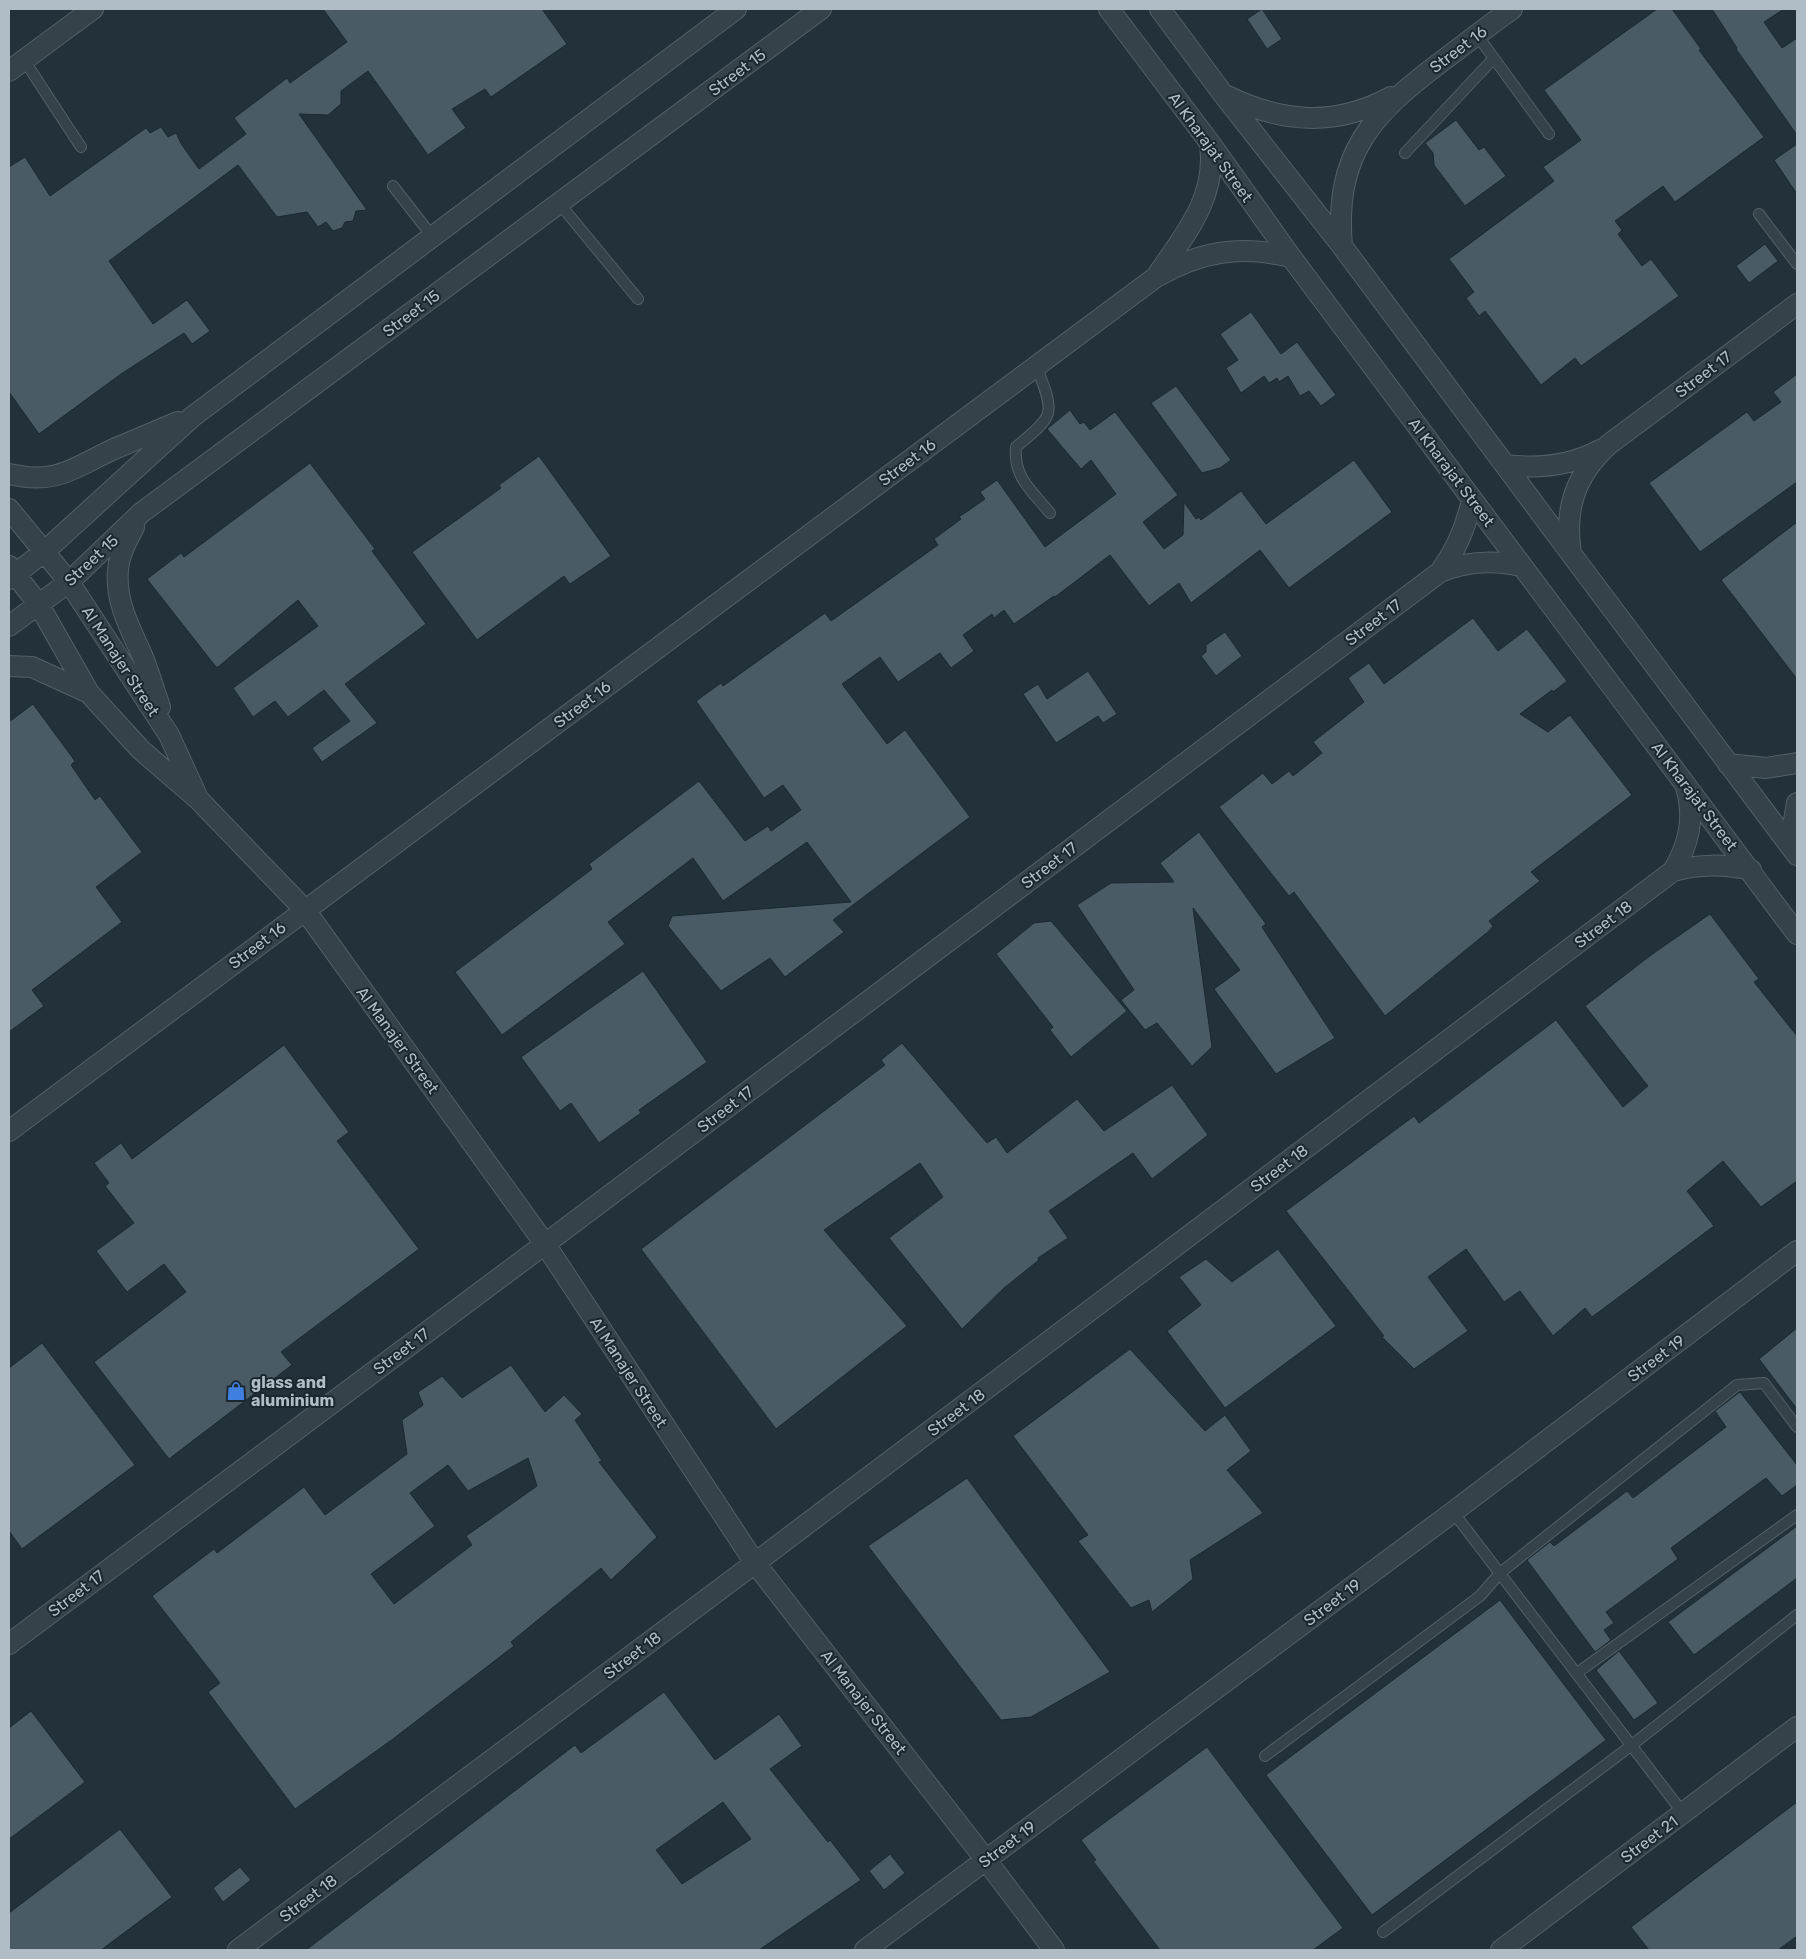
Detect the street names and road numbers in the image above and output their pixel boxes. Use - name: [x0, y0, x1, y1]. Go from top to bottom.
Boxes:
- street label: Street 16: [1426, 22, 1491, 77]
- street label: Street 15: [705, 45, 770, 100]
- street label: Al Kharajat Street: [1164, 89, 1257, 206]
- street label: Street 15: [379, 286, 444, 341]
- street label: Street 17: [1672, 347, 1735, 402]
- street label: Al Kharajat Street: [1405, 414, 1499, 530]
- street label: Street 16: [875, 435, 940, 490]
- street label: Street 15: [61, 531, 122, 590]
- street label: Street 17: [1342, 595, 1405, 650]
- street label: Al Manajer Street: [78, 603, 163, 720]
- street label: Street 16: [550, 677, 615, 732]
- street label: Al Kharajat Street: [1648, 738, 1742, 854]
- street label: Street 17: [1018, 838, 1081, 893]
- street label: Street 18: [1571, 897, 1636, 952]
- street label: Street 16: [225, 918, 290, 973]
- street label: Al Manajer Street: [352, 983, 443, 1098]
- street label: Street 17: [694, 1082, 757, 1137]
- street label: Street 18: [1247, 1141, 1312, 1196]
- street label: Al Manajer Street: [586, 1314, 671, 1431]
- street label: Street 17: [370, 1324, 433, 1379]
- street label: Street 19: [1624, 1331, 1689, 1386]
- street label: Street 18: [924, 1385, 989, 1440]
- street label: Street 17: [45, 1566, 108, 1621]
- street label: Street 19: [1300, 1575, 1365, 1630]
- street label: Street 18: [600, 1628, 665, 1683]
- street label: Al Manajer Street: [817, 1646, 910, 1758]
- street label: Street 21: [1617, 1812, 1682, 1867]
- street label: Street 19: [975, 1817, 1040, 1872]
- street label: Street 18: [276, 1871, 341, 1926]

